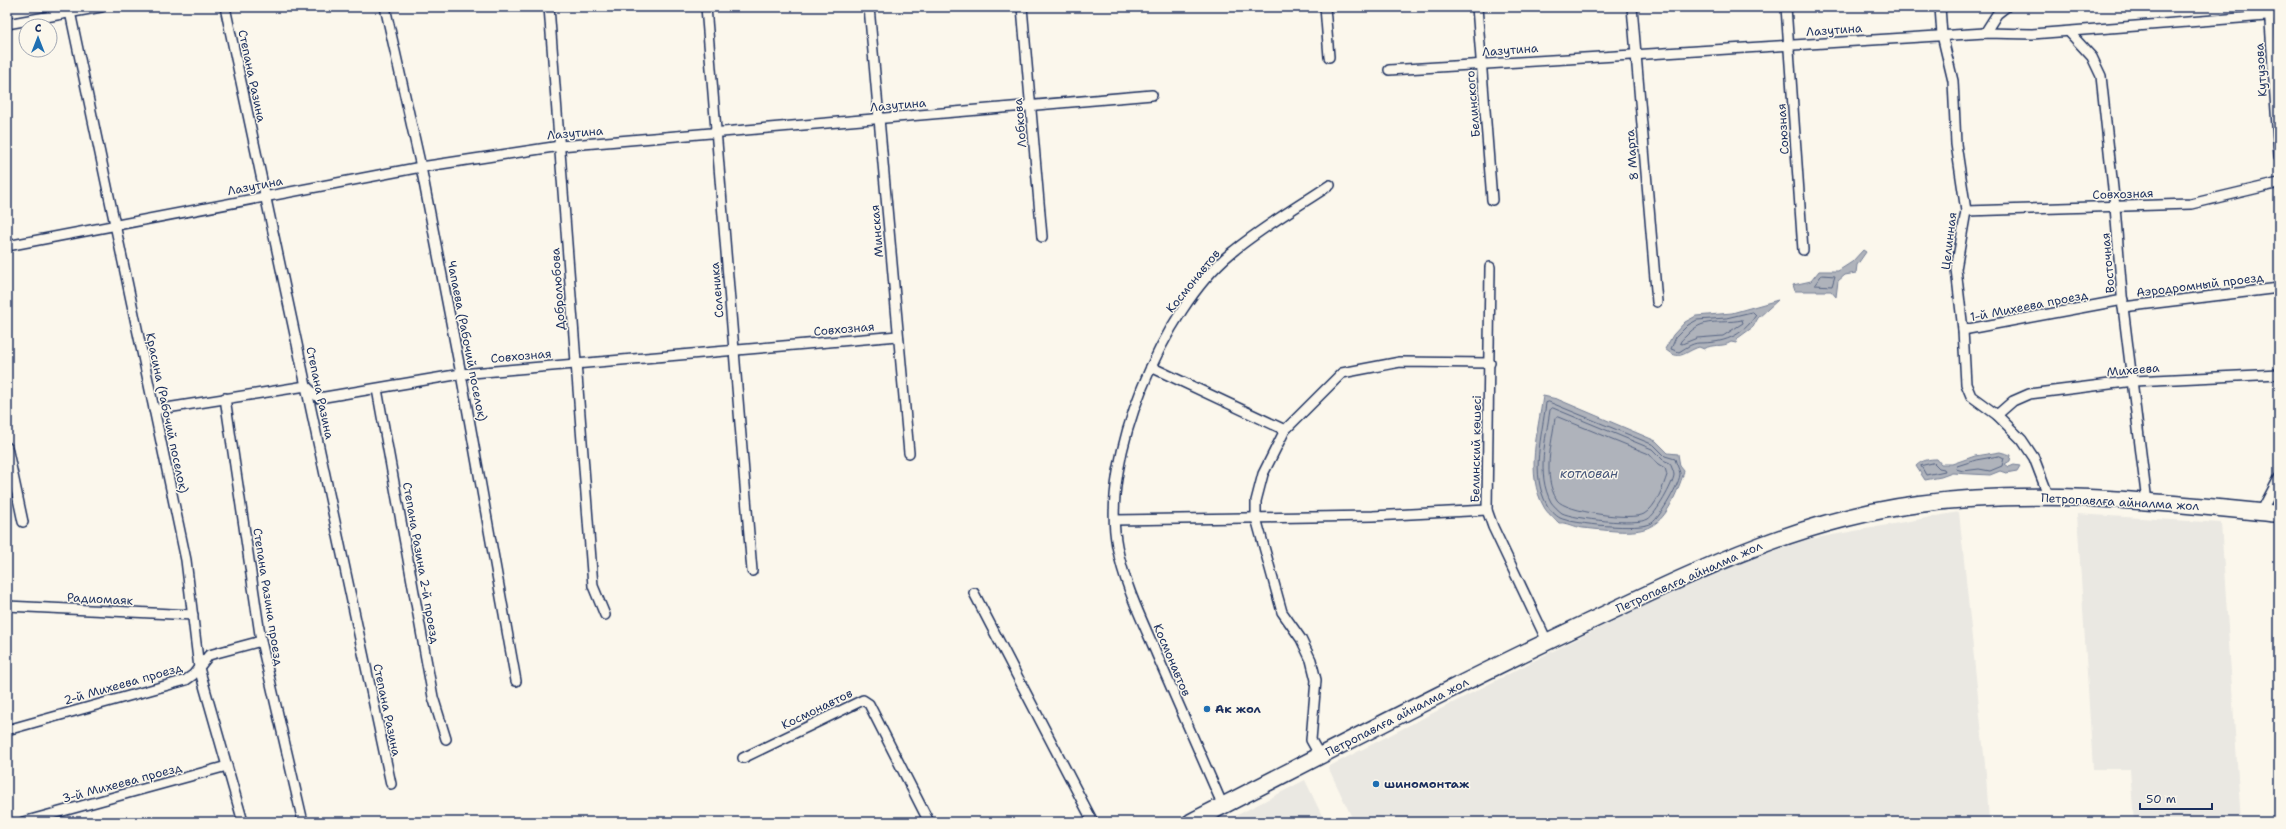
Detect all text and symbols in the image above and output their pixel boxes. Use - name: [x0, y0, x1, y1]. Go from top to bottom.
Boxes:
- north arrow: [18, 18, 58, 58]
- street label: Лазутина: [1805, 20, 1863, 40]
- text: С: [35, 21, 42, 36]
- street label: Степана Разина: [234, 28, 270, 124]
- street label: Лазутина: [1481, 40, 1539, 60]
- street label: Кутузова: [2251, 42, 2271, 97]
- street label: Белинского: [1462, 70, 1484, 138]
- street label: Лазутина: [869, 95, 927, 115]
- street label: Лобкова: [1010, 97, 1030, 148]
- street label: Союзная: [1773, 103, 1793, 155]
- street label: Лазутина: [546, 123, 604, 143]
- street label: 8 Марта: [1622, 128, 1642, 181]
- street label: Лазутина: [226, 173, 285, 199]
- street label: Совхозная: [2092, 185, 2154, 203]
- street label: Минская: [867, 204, 887, 258]
- street label: Целинная: [1938, 211, 1960, 271]
- street label: Восточная: [2097, 232, 2119, 294]
- street label: Космонавтов: [1163, 246, 1223, 316]
- street label: Добролюбова: [547, 247, 569, 331]
- street label: Чапаева (Рабочий поселок): [444, 259, 490, 423]
- street label: Соленика: [707, 261, 727, 319]
- street label: Аэродромный проезд: [2135, 269, 2265, 301]
- street label: 1-й Михеева проезд: [1969, 287, 2090, 325]
- street label: Совхозная: [813, 318, 875, 340]
- street label: Красина (Рабочий поселок): [142, 331, 192, 495]
- street label: Степана Разина: [302, 345, 338, 441]
- street label: Совхозная: [490, 345, 552, 367]
- street label: Михеева: [2106, 360, 2161, 380]
- street label: Белинский көшесі: [1467, 395, 1485, 503]
- water label: котлован: [1560, 465, 1618, 482]
- street label: Степана Разина 2-й проезд: [399, 481, 443, 645]
- street label: Петропавлға айналма жол: [2040, 490, 2200, 514]
- street label: Степана Разина проезд: [249, 527, 287, 667]
- street label: Петропавлға айналма жол: [1613, 537, 1765, 617]
- street label: Радиомаяк: [67, 589, 134, 609]
- street label: Космонавтов: [1150, 621, 1194, 699]
- street label: 2-й Михеева проезд: [62, 659, 184, 709]
- street label: Степана Разина: [369, 662, 405, 758]
- street label: Петропавлға айналма жол: [1323, 674, 1472, 760]
- street label: Космонавтов: [779, 685, 855, 733]
- place label: Ак жол: [1215, 701, 1262, 717]
- marker: Ак жол: [1202, 704, 1212, 714]
- street label: 3-й Михеева проезд: [60, 759, 184, 807]
- place label: шиномонтаж: [1384, 776, 1470, 792]
- marker: шиномонтаж: [1371, 779, 1381, 789]
- scale bar: [2140, 785, 2212, 811]
- text: 50 m: [2146, 791, 2176, 807]

